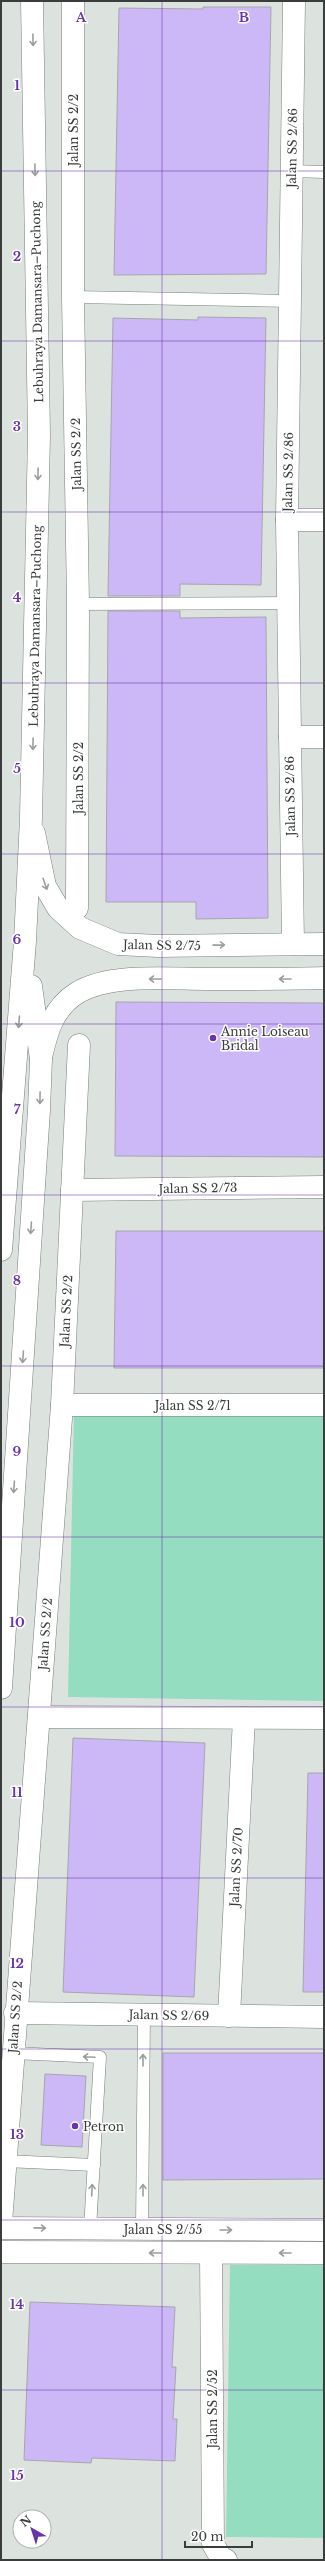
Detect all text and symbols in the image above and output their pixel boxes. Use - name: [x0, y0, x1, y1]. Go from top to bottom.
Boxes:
- text: A: [75, 9, 87, 26]
- text: B: [239, 9, 249, 26]
- one-way arrow: [29, 33, 36, 46]
- text: 1: [14, 77, 20, 94]
- street label: Jalan SS 2/2: [66, 94, 81, 168]
- street label: Jalan SS 2/86: [284, 108, 300, 190]
- one-way arrow: [31, 163, 39, 176]
- street label: Lebuhraya Damansara–Puchong: [28, 200, 46, 403]
- text: 2: [13, 248, 21, 265]
- text: 3: [13, 418, 21, 435]
- street label: Jalan SS 2/2: [68, 418, 84, 492]
- street label: Jalan SS 2/86: [280, 432, 296, 514]
- one-way arrow: [35, 467, 42, 480]
- street label: Lebuhraya Damansara–Puchong: [26, 524, 44, 727]
- text: 4: [13, 589, 22, 606]
- one-way arrow: [29, 737, 37, 750]
- street label: Jalan SS 2/2: [71, 742, 86, 816]
- street label: Jalan SS 2/86: [282, 756, 298, 838]
- text: 5: [13, 760, 21, 777]
- one-way arrow: [42, 877, 49, 890]
- text: 6: [13, 931, 22, 948]
- street label: Jalan SS 2/75: [121, 937, 201, 953]
- one-way arrow: [212, 941, 225, 949]
- one-way arrow: [149, 975, 162, 983]
- one-way arrow: [279, 975, 292, 982]
- one-way arrow: [15, 1015, 22, 1028]
- place label: Annie Loiseau Bridal: [220, 1024, 309, 1053]
- marker: Annie Loiseau Bridal: [208, 1033, 218, 1043]
- one-way arrow: [36, 1091, 43, 1104]
- text: 7: [14, 1101, 21, 1118]
- street label: Jalan SS 2/73: [157, 1180, 237, 1196]
- one-way arrow: [28, 1221, 35, 1234]
- text: 8: [13, 1272, 21, 1289]
- street label: Jalan SS 2/2: [57, 1274, 75, 1350]
- one-way arrow: [19, 1350, 26, 1363]
- street label: Jalan SS 2/71: [153, 1398, 231, 1413]
- text: 9: [13, 1443, 22, 1460]
- one-way arrow: [11, 1480, 18, 1493]
- street label: Jalan SS 2/2: [35, 1597, 55, 1673]
- text: 10: [9, 1614, 25, 1631]
- text: 11: [11, 1784, 23, 1801]
- street label: Jalan SS 2/70: [226, 1827, 246, 1909]
- text: 12: [10, 1955, 24, 1972]
- street label: Jalan SS 2/2: [5, 1980, 25, 2056]
- street label: Jalan SS 2/69: [127, 2007, 209, 2023]
- one-way arrow: [83, 2053, 96, 2060]
- one-way arrow: [139, 2054, 147, 2067]
- place label: Petron: [83, 2119, 124, 2134]
- marker: Petron: [70, 2121, 80, 2131]
- text: 13: [10, 2126, 24, 2143]
- one-way arrow: [89, 2184, 96, 2197]
- one-way arrow: [139, 2184, 147, 2197]
- street label: Jalan SS 2/55: [122, 2222, 202, 2237]
- one-way arrow: [33, 2224, 46, 2232]
- one-way arrow: [219, 2226, 232, 2233]
- one-way arrow: [149, 2249, 162, 2257]
- one-way arrow: [279, 2249, 292, 2257]
- text: 14: [10, 2296, 25, 2313]
- street label: Jalan SS 2/52: [205, 2369, 220, 2451]
- text: 15: [10, 2467, 24, 2484]
- north arrow: [12, 2509, 52, 2549]
- text: N: [17, 2512, 35, 2530]
- scale bar: [185, 2523, 252, 2549]
- text: 20 m: [191, 2529, 223, 2544]

